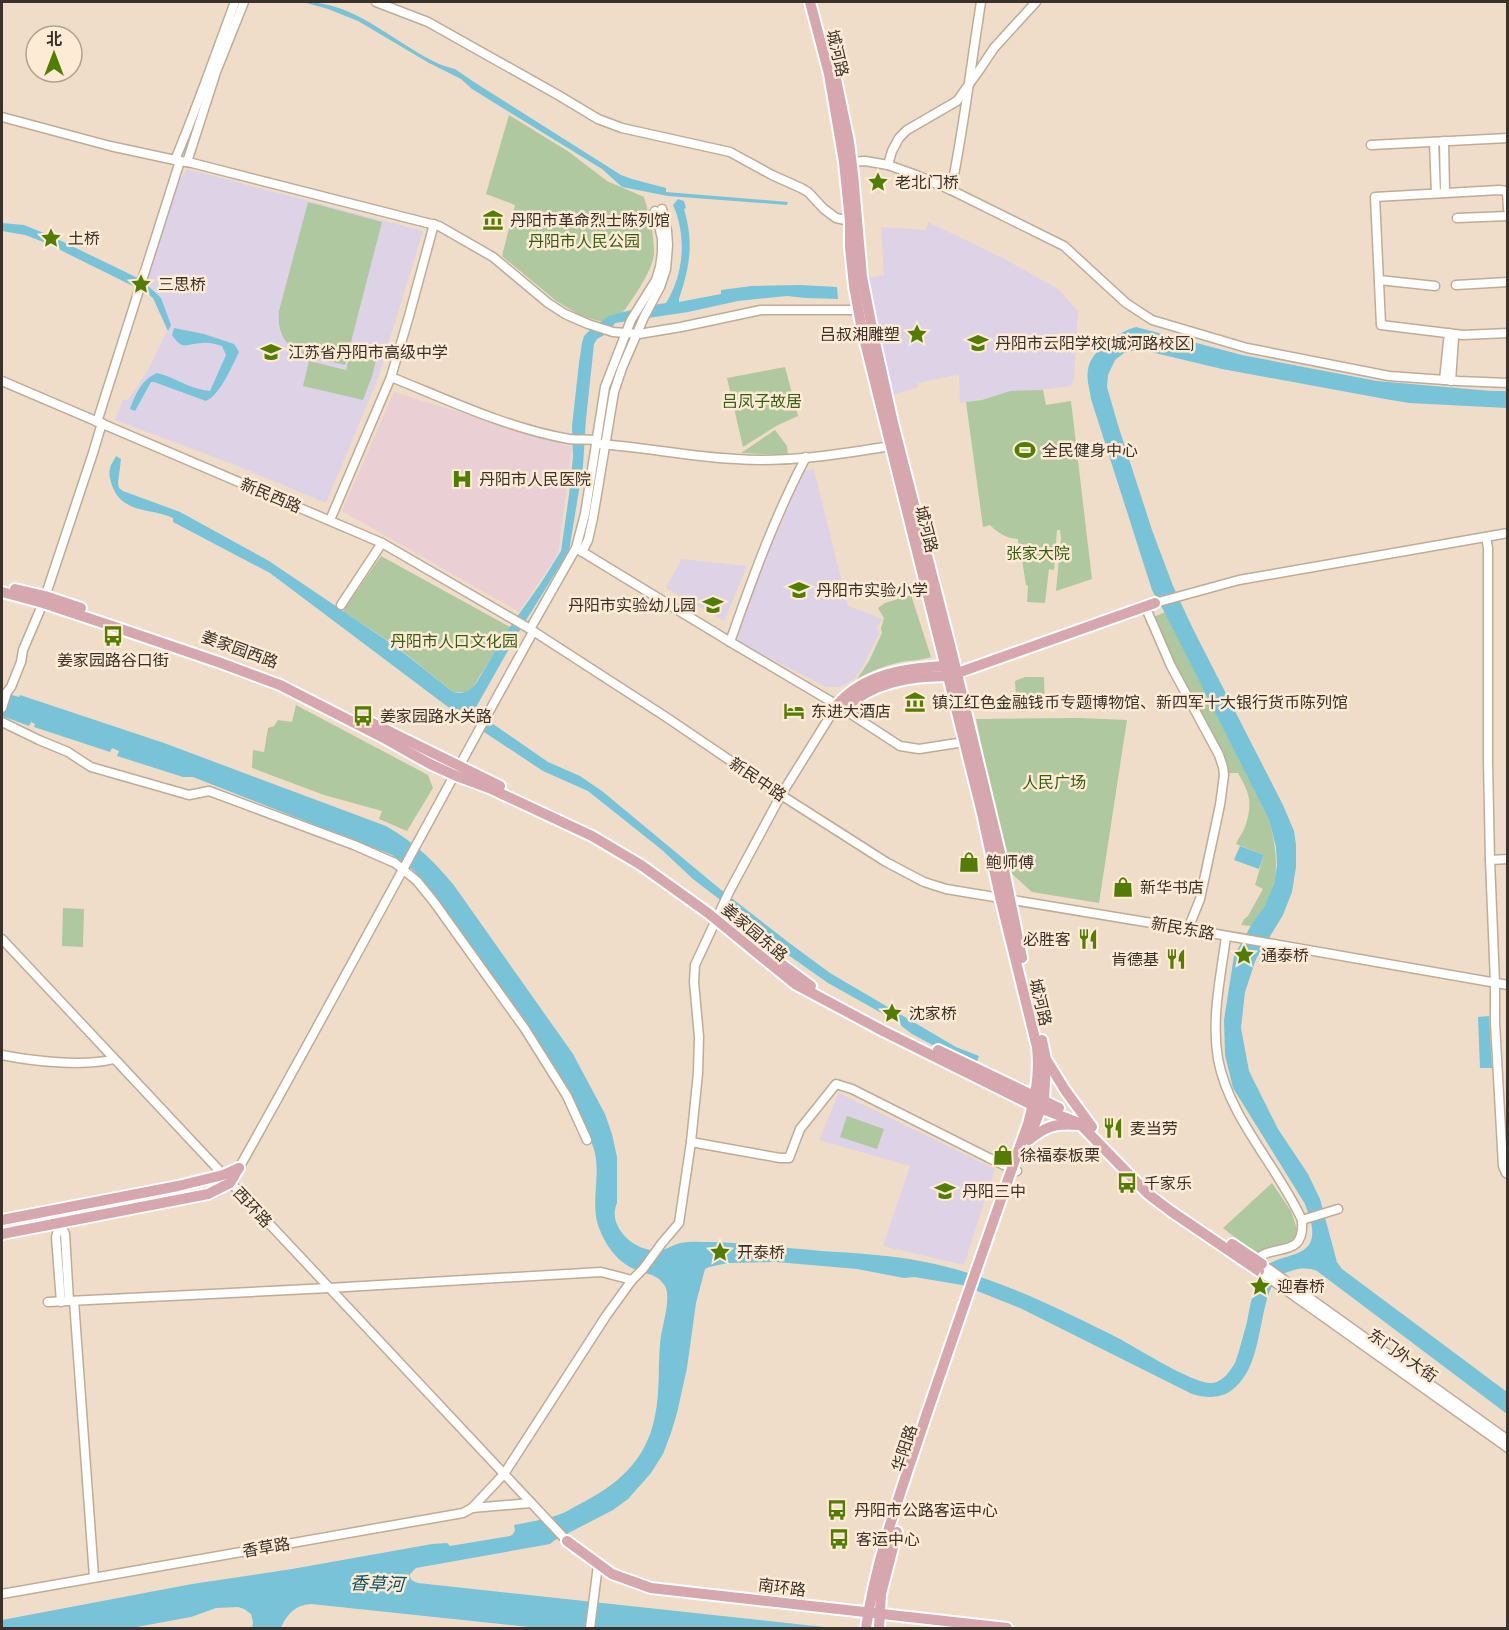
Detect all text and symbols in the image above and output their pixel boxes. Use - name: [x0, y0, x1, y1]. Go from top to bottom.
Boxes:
- north arrow: [24, 24, 84, 84]
- street label: 城河路: [822, 28, 851, 79]
- text: 北: [46, 31, 62, 50]
- place icon: 老北门桥: [866, 170, 890, 194]
- place label: 老北门桥: [895, 174, 959, 193]
- museum icon: 丹阳市革命烈士陈列馆: [481, 208, 505, 232]
- place label: 丹阳市革命烈士陈列馆: [510, 212, 670, 231]
- place icon: 土桥: [39, 226, 63, 250]
- place label: 土桥: [68, 230, 100, 249]
- park label: 丹阳市人民公园: [528, 233, 640, 252]
- place icon: 三思桥: [129, 272, 153, 296]
- place label: 三思桥: [158, 276, 206, 295]
- place icon: 吕叔湘雕塑: [905, 322, 929, 346]
- place label: 吕叔湘雕塑: [820, 326, 900, 345]
- school or university icon: 丹阳市云阳学校(城河路校区): [966, 331, 990, 355]
- place label: 丹阳市云阳学校(城河路校区): [995, 335, 1194, 354]
- school or university icon: 江苏省丹阳市高级中学: [259, 340, 283, 364]
- place label: 江苏省丹阳市高级中学: [288, 343, 448, 363]
- park label: 吕凤子故居: [722, 393, 802, 412]
- sports icon: 全民健身中心: [1013, 438, 1037, 462]
- place label: 全民健身中心: [1042, 442, 1138, 461]
- hospital icon: 丹阳市人民医院: [450, 467, 474, 491]
- place label: 丹阳市人民医院: [479, 471, 591, 490]
- street label: 新民西路: [237, 475, 304, 518]
- street label: 城河路: [911, 504, 941, 555]
- park label: 张家大院: [1006, 545, 1070, 564]
- school or university icon: 丹阳市实验小学: [787, 578, 811, 602]
- place label: 丹阳市实验小学: [816, 582, 928, 601]
- school or university icon: 丹阳市实验幼儿园: [701, 593, 725, 617]
- place label: 丹阳市实验幼儿园: [568, 597, 696, 616]
- bus stop icon: 姜家园路谷口街: [101, 624, 125, 648]
- street label: 姜家园西路: [199, 628, 280, 673]
- park label: 丹阳市人口文化园: [390, 633, 518, 652]
- place label: 姜家园路谷口街: [57, 652, 169, 671]
- museum icon: 镇江红色金融钱币专题博物馆、新四军十大银行货币陈列馆: [903, 690, 927, 714]
- place label: 镇江红色金融钱币专题博物馆、新四军十大银行货币陈列馆: [932, 694, 1348, 713]
- hotel icon: 东进大酒店: [782, 699, 806, 723]
- place label: 东进大酒店: [811, 703, 891, 722]
- bus stop icon: 姜家园路水关路: [351, 704, 375, 728]
- place label: 姜家园路水关路: [380, 708, 492, 727]
- street label: 新民中路: [725, 754, 789, 806]
- park label: 人民广场: [1022, 774, 1086, 793]
- shop icon: 鲍师傅: [957, 850, 981, 874]
- place label: 鲍师傅: [986, 854, 1034, 873]
- shop icon: 新华书店: [1111, 875, 1135, 899]
- place label: 新华书店: [1140, 879, 1204, 898]
- street label: 姜家园东路: [717, 900, 791, 966]
- street label: 新民东路: [1150, 915, 1216, 944]
- restaurant icon: 必胜客: [1076, 927, 1100, 951]
- place label: 必胜客: [1023, 931, 1071, 950]
- place icon: 通泰桥: [1232, 943, 1256, 967]
- restaurant icon: 肯德基: [1164, 947, 1188, 971]
- place label: 通泰桥: [1261, 947, 1309, 966]
- place label: 肯德基: [1111, 951, 1159, 970]
- street label: 城河路: [1025, 977, 1054, 1028]
- place icon: 沈家桥: [880, 1001, 904, 1025]
- place label: 沈家桥: [909, 1005, 957, 1024]
- restaurant icon: 麦当劳: [1101, 1116, 1125, 1140]
- place label: 麦当劳: [1130, 1120, 1178, 1139]
- shop icon: 徐福泰板栗: [991, 1143, 1015, 1167]
- place label: 徐福泰板栗: [1020, 1147, 1100, 1166]
- bus stop icon: 千家乐: [1115, 1171, 1139, 1195]
- place label: 千家乐: [1144, 1175, 1192, 1194]
- school or university icon: 丹阳三中: [933, 1179, 957, 1203]
- place label: 丹阳三中: [962, 1183, 1026, 1202]
- street label: 西环路: [229, 1184, 275, 1232]
- place icon: 开泰桥: [708, 1240, 732, 1264]
- place label: 开泰桥: [737, 1244, 785, 1263]
- place icon: 迎春桥: [1248, 1274, 1272, 1298]
- place label: 迎春桥: [1277, 1278, 1325, 1297]
- street label: 东门外大街: [1364, 1325, 1440, 1387]
- street label: 华阳路: [889, 1423, 922, 1474]
- bus stop icon: 丹阳市公路客运中心: [825, 1498, 849, 1522]
- place label: 丹阳市公路客运中心: [854, 1502, 998, 1521]
- bus stop icon: 客运中心: [827, 1527, 851, 1551]
- place label: 客运中心: [856, 1531, 920, 1550]
- street label: 香草路: [241, 1535, 292, 1562]
- water label: 香草河: [350, 1573, 407, 1596]
- street label: 南环路: [757, 1576, 807, 1601]

